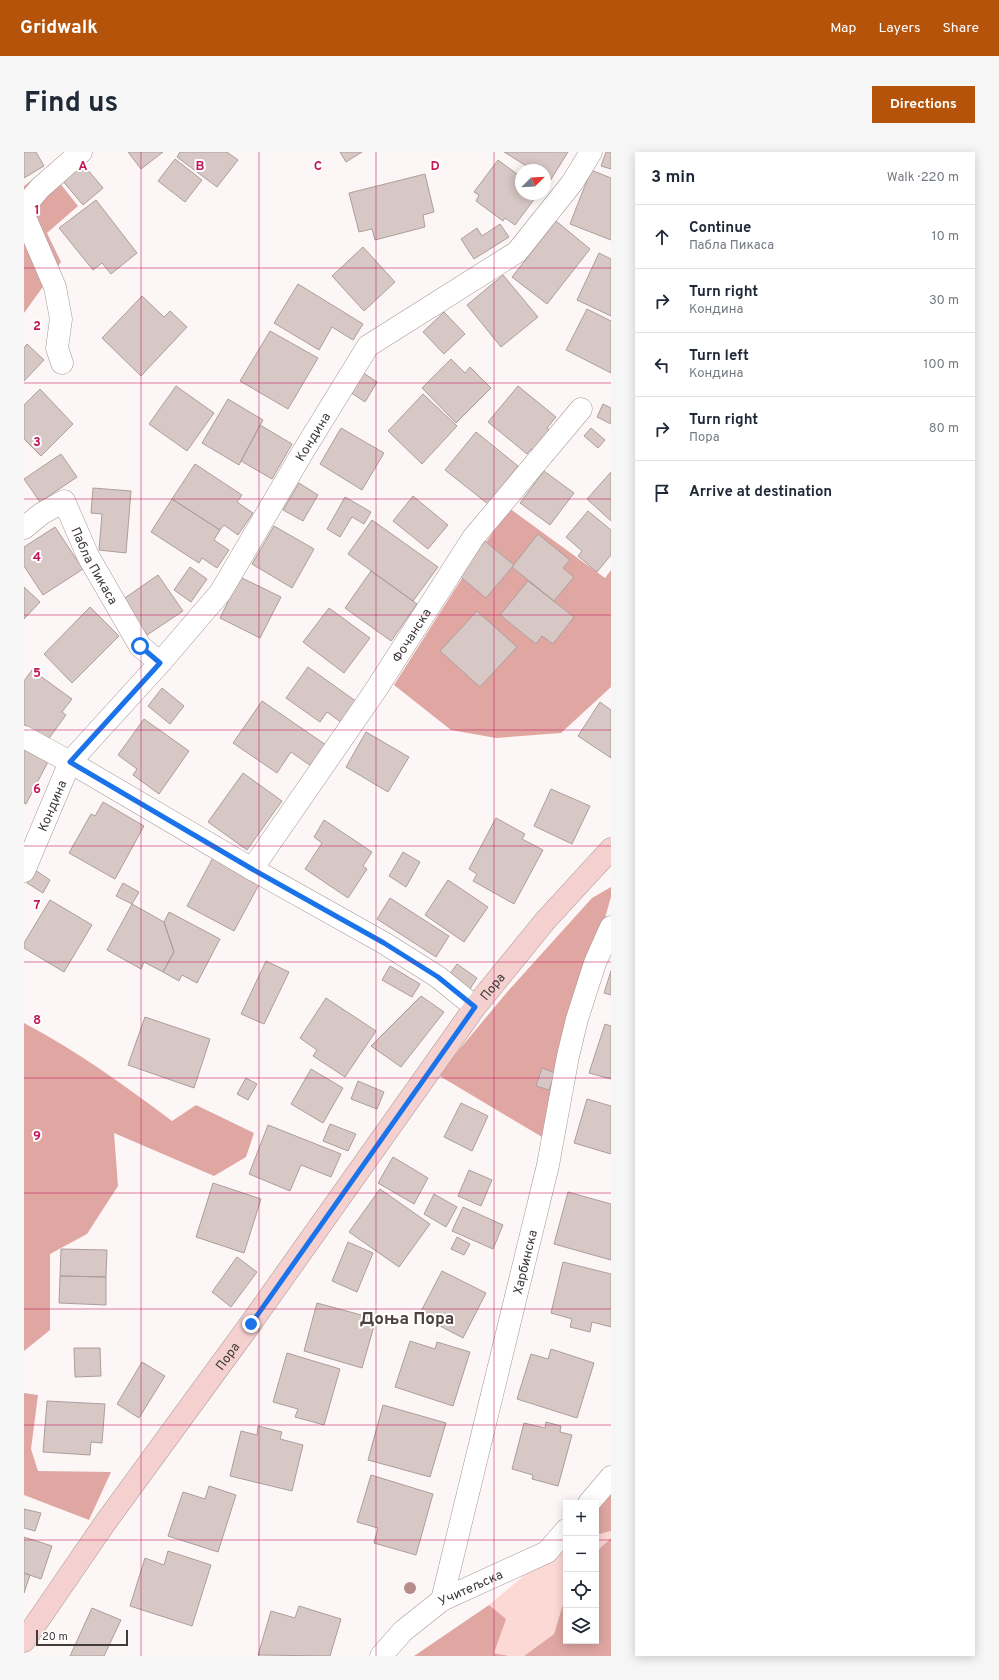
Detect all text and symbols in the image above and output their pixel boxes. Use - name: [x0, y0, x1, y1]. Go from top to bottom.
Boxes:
- text: Gridwalk: [20, 16, 98, 40]
- text: Map: [830, 20, 856, 37]
- text: Layers: [878, 20, 920, 37]
- text: Share: [942, 20, 979, 37]
- text: Find us: [24, 86, 118, 122]
- button: Directions: [872, 86, 975, 123]
- text: A: [78, 159, 88, 175]
- text: B: [196, 159, 205, 175]
- text: C: [314, 159, 322, 175]
- text: D: [430, 159, 440, 175]
- north arrow: [515, 164, 551, 200]
- text: 3 min: [651, 167, 695, 189]
- text: Walk · 220 m: [887, 170, 959, 186]
- text: 1: [34, 203, 40, 219]
- text: Continue: [689, 219, 751, 238]
- icon: ahead: [651, 226, 673, 248]
- text: 10 m: [932, 229, 959, 245]
- text: Пабла Пикаса: [689, 238, 774, 254]
- text: Turn right: [689, 283, 758, 302]
- icon: right: [651, 290, 673, 312]
- text: 30 m: [929, 293, 959, 309]
- text: Кондина: [689, 302, 743, 318]
- text: 2: [33, 319, 41, 335]
- text: Turn left: [689, 347, 749, 366]
- icon: left: [651, 354, 673, 376]
- text: 100 m: [923, 357, 959, 373]
- text: Кондина: [689, 366, 743, 382]
- street label: Кондина: [293, 410, 335, 465]
- text: Turn right: [689, 411, 758, 430]
- icon: right: [651, 418, 673, 440]
- text: 80 m: [929, 421, 959, 437]
- text: Пора: [689, 430, 720, 446]
- text: 3: [33, 435, 41, 451]
- icon: arrive: [651, 482, 673, 504]
- text: Arrive at destination: [689, 483, 832, 502]
- street label: Пабла Пикаса: [66, 525, 120, 608]
- text: 4: [33, 550, 41, 566]
- street label: Фочанска: [390, 606, 436, 666]
- route start: [131, 637, 149, 655]
- text: 5: [33, 666, 41, 682]
- street label: Кондина: [36, 778, 71, 834]
- text: 6: [33, 782, 41, 798]
- text: 7: [34, 898, 41, 914]
- street label: Пора: [478, 970, 509, 1004]
- text: 8: [33, 1013, 41, 1029]
- text: 9: [33, 1129, 41, 1145]
- street label: Харбинска: [511, 1229, 542, 1296]
- district label: Доња Пора: [360, 1309, 454, 1331]
- route end: [242, 1315, 260, 1333]
- street label: Пора: [213, 1340, 244, 1374]
- map controls: [563, 1500, 599, 1644]
- button: +: [563, 1500, 599, 1536]
- button: −: [563, 1536, 599, 1572]
- street label: Учитељска: [436, 1567, 506, 1611]
- button: locate: [563, 1572, 599, 1608]
- button: layers: [563, 1608, 599, 1644]
- scale bar: [36, 1628, 128, 1647]
- text: 20 m: [42, 1630, 68, 1644]

